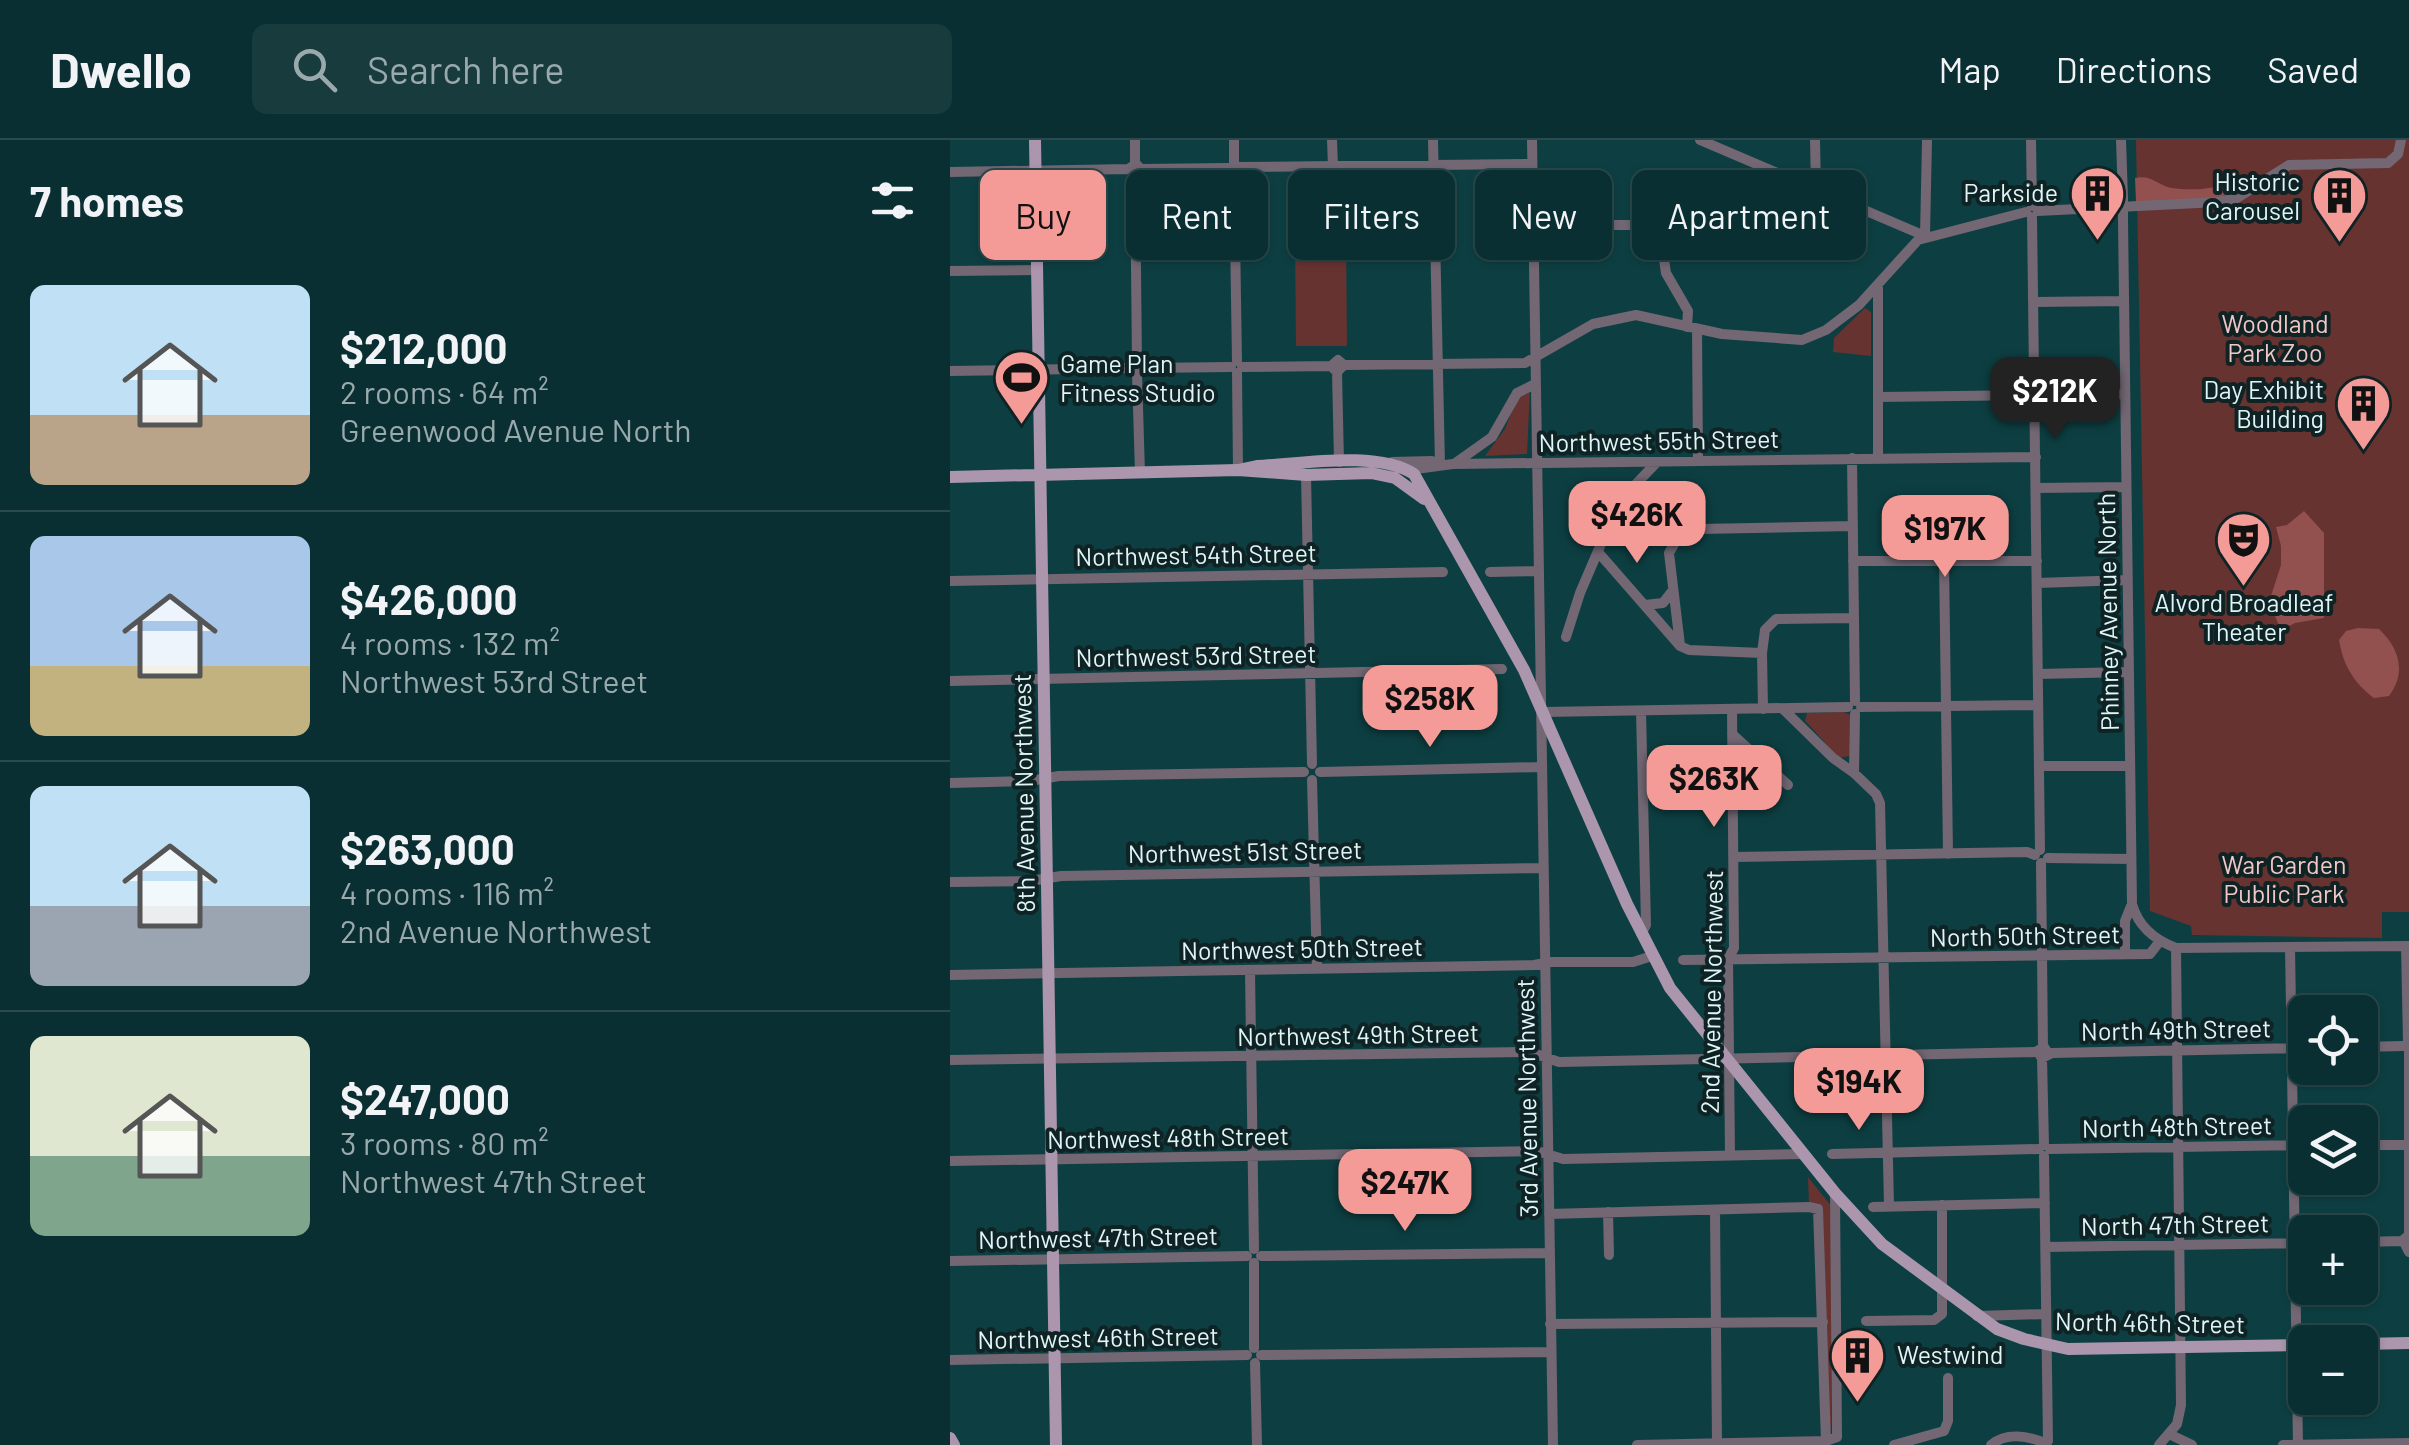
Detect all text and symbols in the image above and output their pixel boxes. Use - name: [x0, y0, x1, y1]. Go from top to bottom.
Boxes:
- search box: [252, 24, 952, 114]
- text: Dwello: [50, 40, 192, 98]
- icon: search: [287, 42, 342, 97]
- text: Search here: [367, 46, 564, 92]
- text: Map: [1939, 48, 2001, 90]
- text: Directions: [2056, 48, 2212, 90]
- text: Saved: [2267, 48, 2359, 90]
- building icon: Parkside: [2067, 163, 2127, 242]
- place label: Historic Carousel: [2205, 166, 2300, 225]
- building icon: Historic Carousel: [2309, 166, 2369, 245]
- chip: Buy: [980, 170, 1106, 260]
- chip: Rent: [1126, 170, 1268, 260]
- chip: Filters: [1288, 170, 1455, 260]
- chip: New: [1475, 170, 1612, 260]
- chip: Apartment: [1632, 170, 1866, 260]
- icon: filters: [865, 173, 920, 228]
- text: 7 homes: [30, 175, 184, 225]
- place label: Parkside: [1964, 177, 2058, 207]
- park label: Woodland Park Zoo: [2221, 308, 2329, 367]
- text: $212,000: [340, 322, 508, 372]
- icon: home: [110, 325, 230, 445]
- sports icon: Game Plan Fitness Studio: [991, 348, 1051, 427]
- place label: Game Plan Fitness Studio: [1060, 348, 1216, 407]
- pin: $212K: [1985, 357, 2125, 442]
- text: $212K: [2012, 370, 2098, 408]
- text: 2 rooms · 64 m²: [340, 372, 549, 410]
- place label: Day Exhibit Building: [2204, 374, 2324, 433]
- building icon: Day Exhibit Building: [2333, 374, 2393, 453]
- text: Greenwood Avenue North: [340, 410, 692, 448]
- street label: Northwest 55th Street: [1538, 423, 1780, 457]
- pin: $426K: [1567, 481, 1707, 566]
- street label: Phinney Avenue North: [2090, 493, 2124, 731]
- text: $426K: [1591, 494, 1683, 532]
- pin: $197K: [1875, 495, 2015, 580]
- text: $197K: [1904, 508, 1986, 546]
- theatre icon: Alvord Broadleaf Theater: [2214, 509, 2274, 588]
- street label: Northwest 54th Street: [1075, 537, 1317, 571]
- text: $426,000: [340, 573, 517, 623]
- icon: home: [110, 576, 230, 696]
- place label: Alvord Broadleaf Theater: [2155, 587, 2333, 646]
- text: 4 rooms · 132 m²: [340, 623, 560, 661]
- street label: Northwest 53rd Street: [1075, 638, 1317, 672]
- text: Northwest 53rd Street: [340, 661, 648, 699]
- pin: $258K: [1360, 665, 1500, 750]
- street label: 8th Avenue Northwest: [1006, 673, 1040, 913]
- text: $258K: [1385, 678, 1475, 716]
- pin: $263K: [1644, 745, 1784, 830]
- text: $263K: [1669, 758, 1759, 796]
- text: $263,000: [340, 823, 515, 873]
- icon: home: [110, 826, 230, 946]
- street label: Northwest 51st Street: [1128, 834, 1362, 868]
- park label: War Garden Public Park: [2222, 849, 2346, 908]
- street label: 2nd Avenue Northwest: [1694, 870, 1728, 1114]
- text: 4 rooms · 116 m²: [340, 873, 554, 911]
- text: 2nd Avenue Northwest: [340, 911, 652, 949]
- street label: North 50th Street: [1930, 918, 2120, 952]
- street label: Northwest 50th Street: [1181, 931, 1423, 965]
- street label: 3rd Avenue Northwest: [1509, 978, 1543, 1218]
- map controls: [2288, 995, 2378, 1415]
- button: locate: [2288, 995, 2378, 1085]
- street label: North 49th Street: [2081, 1012, 2271, 1046]
- street label: Northwest 49th Street: [1237, 1017, 1479, 1051]
- pin: $194K: [1789, 1048, 1929, 1133]
- text: $194K: [1816, 1061, 1902, 1099]
- text: $247,000: [340, 1073, 510, 1123]
- icon: home: [110, 1076, 230, 1196]
- button: layers: [2288, 1105, 2378, 1195]
- street label: North 48th Street: [2082, 1109, 2272, 1143]
- street label: Northwest 48th Street: [1047, 1120, 1289, 1154]
- text: 3 rooms · 80 m²: [340, 1123, 549, 1161]
- pin: $247K: [1335, 1149, 1475, 1234]
- text: Northwest 47th Street: [340, 1161, 647, 1199]
- text: $247K: [1360, 1162, 1450, 1200]
- street label: North 47th Street: [2081, 1207, 2269, 1241]
- button: +: [2288, 1215, 2378, 1305]
- street label: Northwest 47th Street: [978, 1220, 1218, 1254]
- street label: North 46th Street: [2055, 1305, 2245, 1339]
- street label: Northwest 46th Street: [977, 1320, 1219, 1354]
- building icon: Westwind: [1828, 1325, 1888, 1404]
- button: −: [2288, 1325, 2378, 1415]
- place label: Westwind: [1897, 1339, 2003, 1369]

